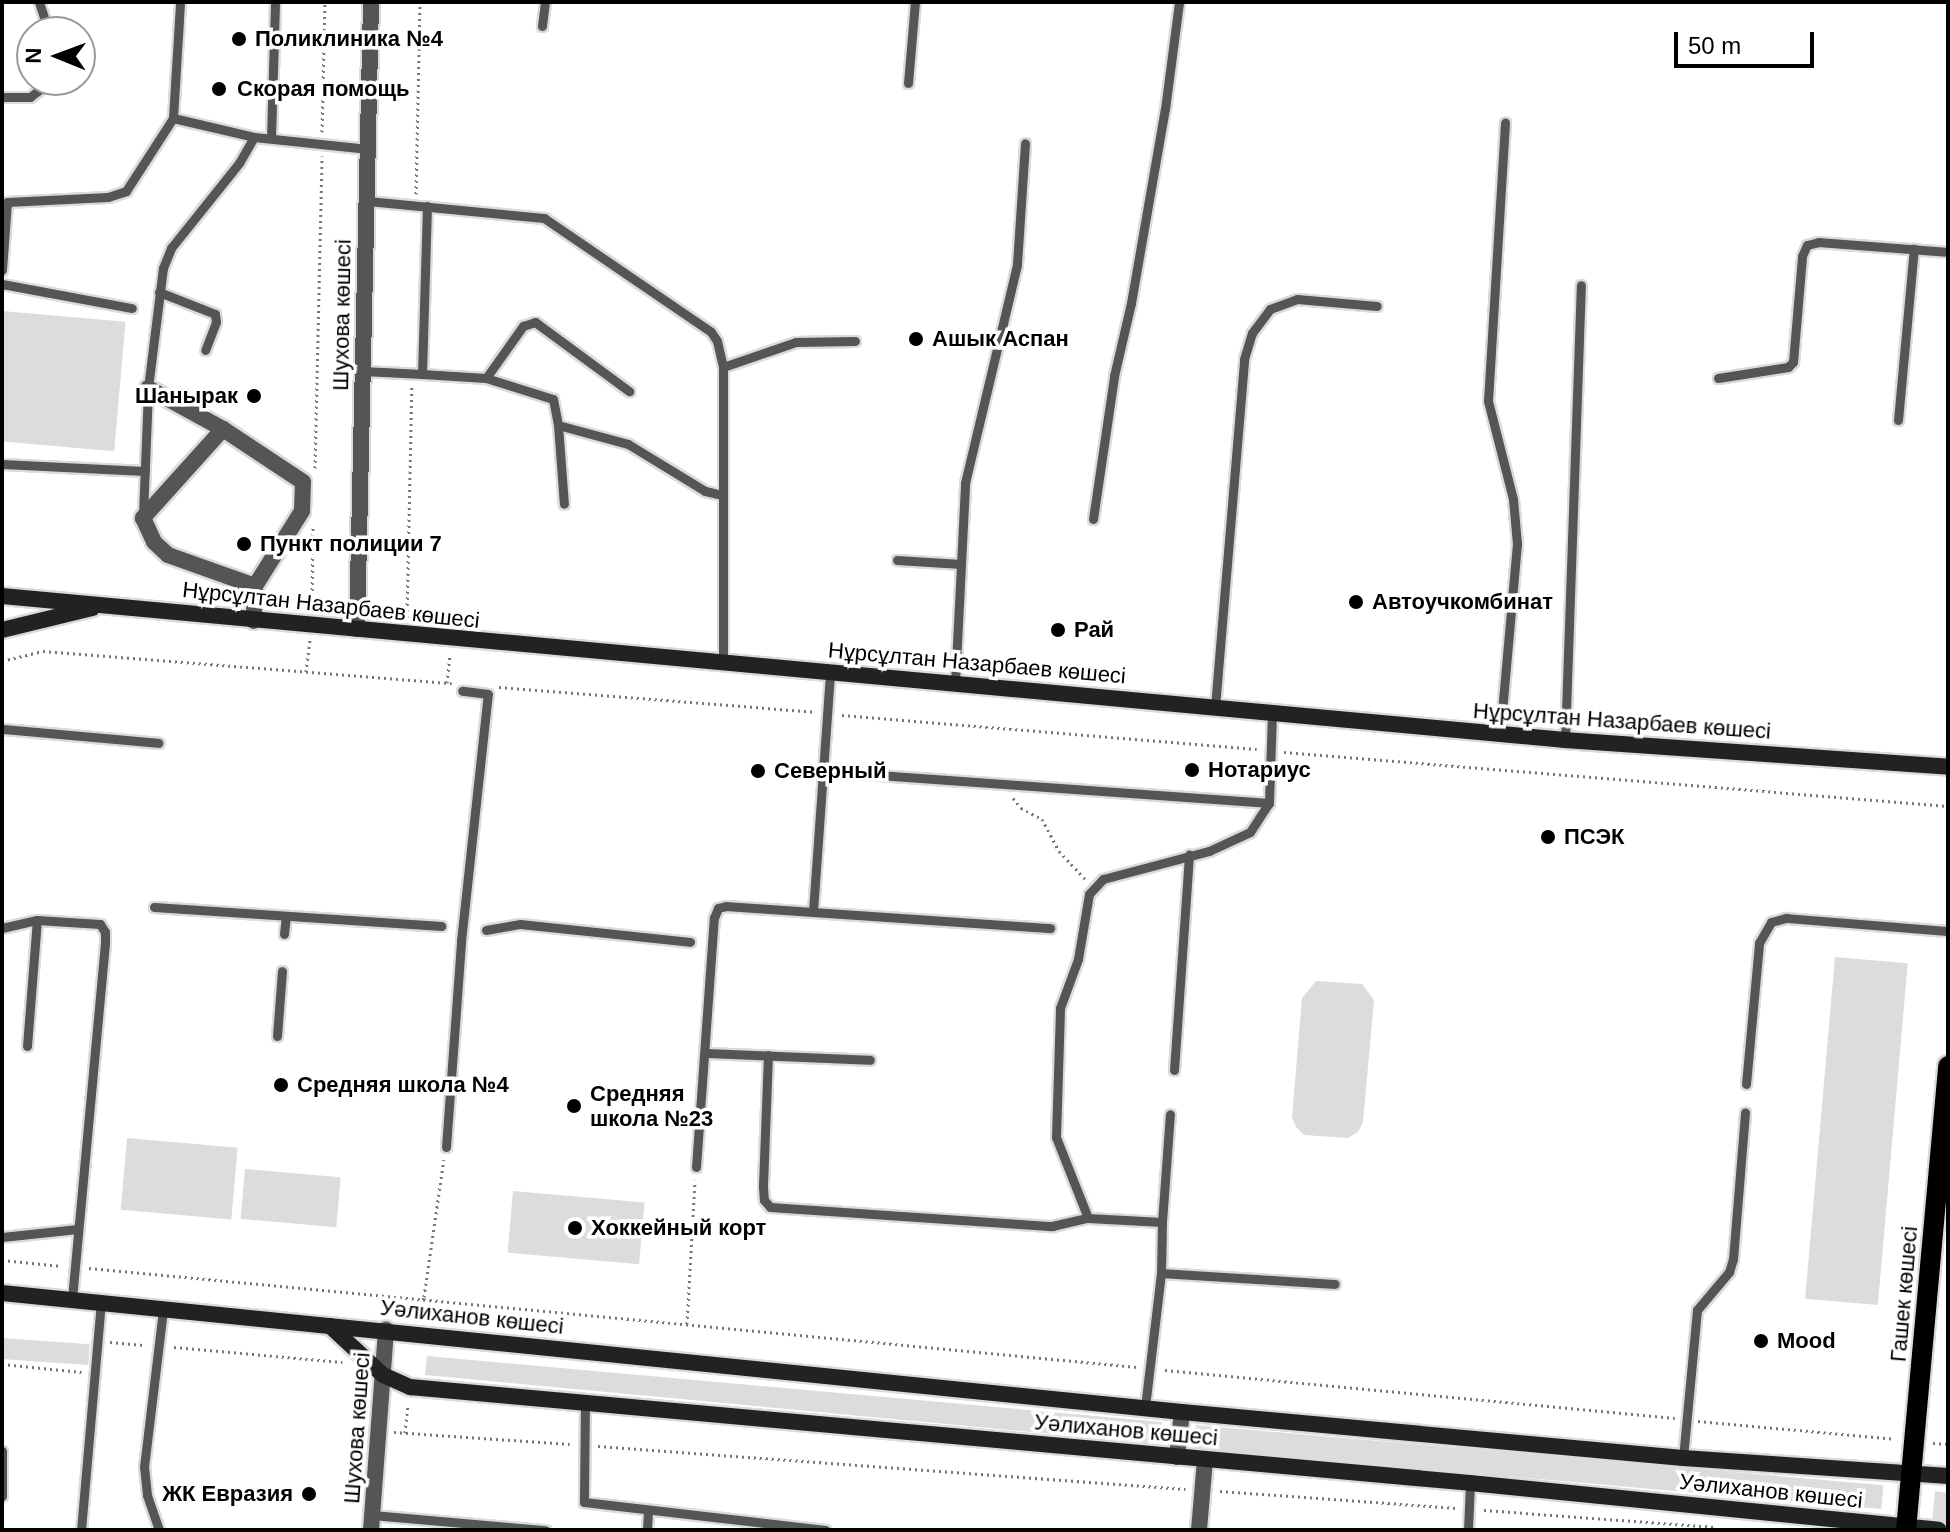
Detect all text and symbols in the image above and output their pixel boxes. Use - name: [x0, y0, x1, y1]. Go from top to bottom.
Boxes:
- north arrow: [16, 16, 96, 96]
- scale bar: [1678, 16, 1818, 66]
- place label: Поликлиника №4: [255, 26, 443, 52]
- marker: Поликлиника №4: [230, 30, 248, 48]
- text: 50 m: [1688, 32, 1741, 59]
- text: N: [21, 47, 46, 64]
- place label: Скорая помощь: [237, 76, 410, 102]
- marker: Скорая помощь: [208, 78, 230, 100]
- street label: Шухова көшесі: [327, 239, 357, 391]
- place label: Ашык Аспан: [932, 326, 1069, 352]
- marker: Ашык Аспан: [907, 330, 925, 348]
- place label: Шанырак: [135, 383, 238, 409]
- marker: Шанырак: [245, 387, 263, 405]
- place label: Пункт полиции 7: [260, 531, 442, 557]
- marker: Пункт полиции 7: [235, 535, 253, 553]
- street label: Нұрсұлтан Назарбаев көшесі: [181, 576, 481, 634]
- place label: Автоучкомбинат: [1372, 589, 1553, 615]
- marker: Автоучкомбинат: [1347, 593, 1365, 611]
- place label: Рай: [1074, 617, 1114, 643]
- marker: Рай: [1049, 621, 1067, 639]
- street label: Нұрсұлтан Назарбаев көшесі: [827, 637, 1127, 689]
- street label: Нұрсұлтан Назарбаев көшесі: [1472, 697, 1772, 745]
- place label: Нотариус: [1208, 757, 1311, 783]
- place label: Северный: [774, 758, 887, 784]
- marker: Нотариус: [1183, 761, 1201, 779]
- marker: Северный: [749, 762, 767, 780]
- place label: ПСЭК: [1564, 824, 1624, 850]
- marker: ПСЭК: [1539, 828, 1557, 846]
- place label: Средняя школа №4: [297, 1072, 509, 1098]
- marker: Средняя школа №4: [272, 1076, 290, 1094]
- place label: Средняя школа №23: [590, 1080, 713, 1132]
- marker: Средняя школа №23: [565, 1097, 583, 1115]
- place label: Хоккейный корт: [591, 1215, 766, 1241]
- marker: Хоккейный корт: [566, 1219, 584, 1237]
- street label: Гашек көшесі: [1885, 1225, 1923, 1363]
- street label: Уәлиханов көшесі: [379, 1294, 565, 1340]
- place label: Mood: [1777, 1328, 1836, 1354]
- marker: Mood: [1752, 1332, 1770, 1350]
- street label: Шухова көшесі: [339, 1351, 375, 1505]
- street label: Уәлиханов көшесі: [1033, 1409, 1219, 1451]
- street label: Уәлиханов көшесі: [1678, 1468, 1864, 1514]
- place label: ЖК Евразия: [162, 1481, 293, 1507]
- marker: ЖК Евразия: [300, 1485, 318, 1503]

